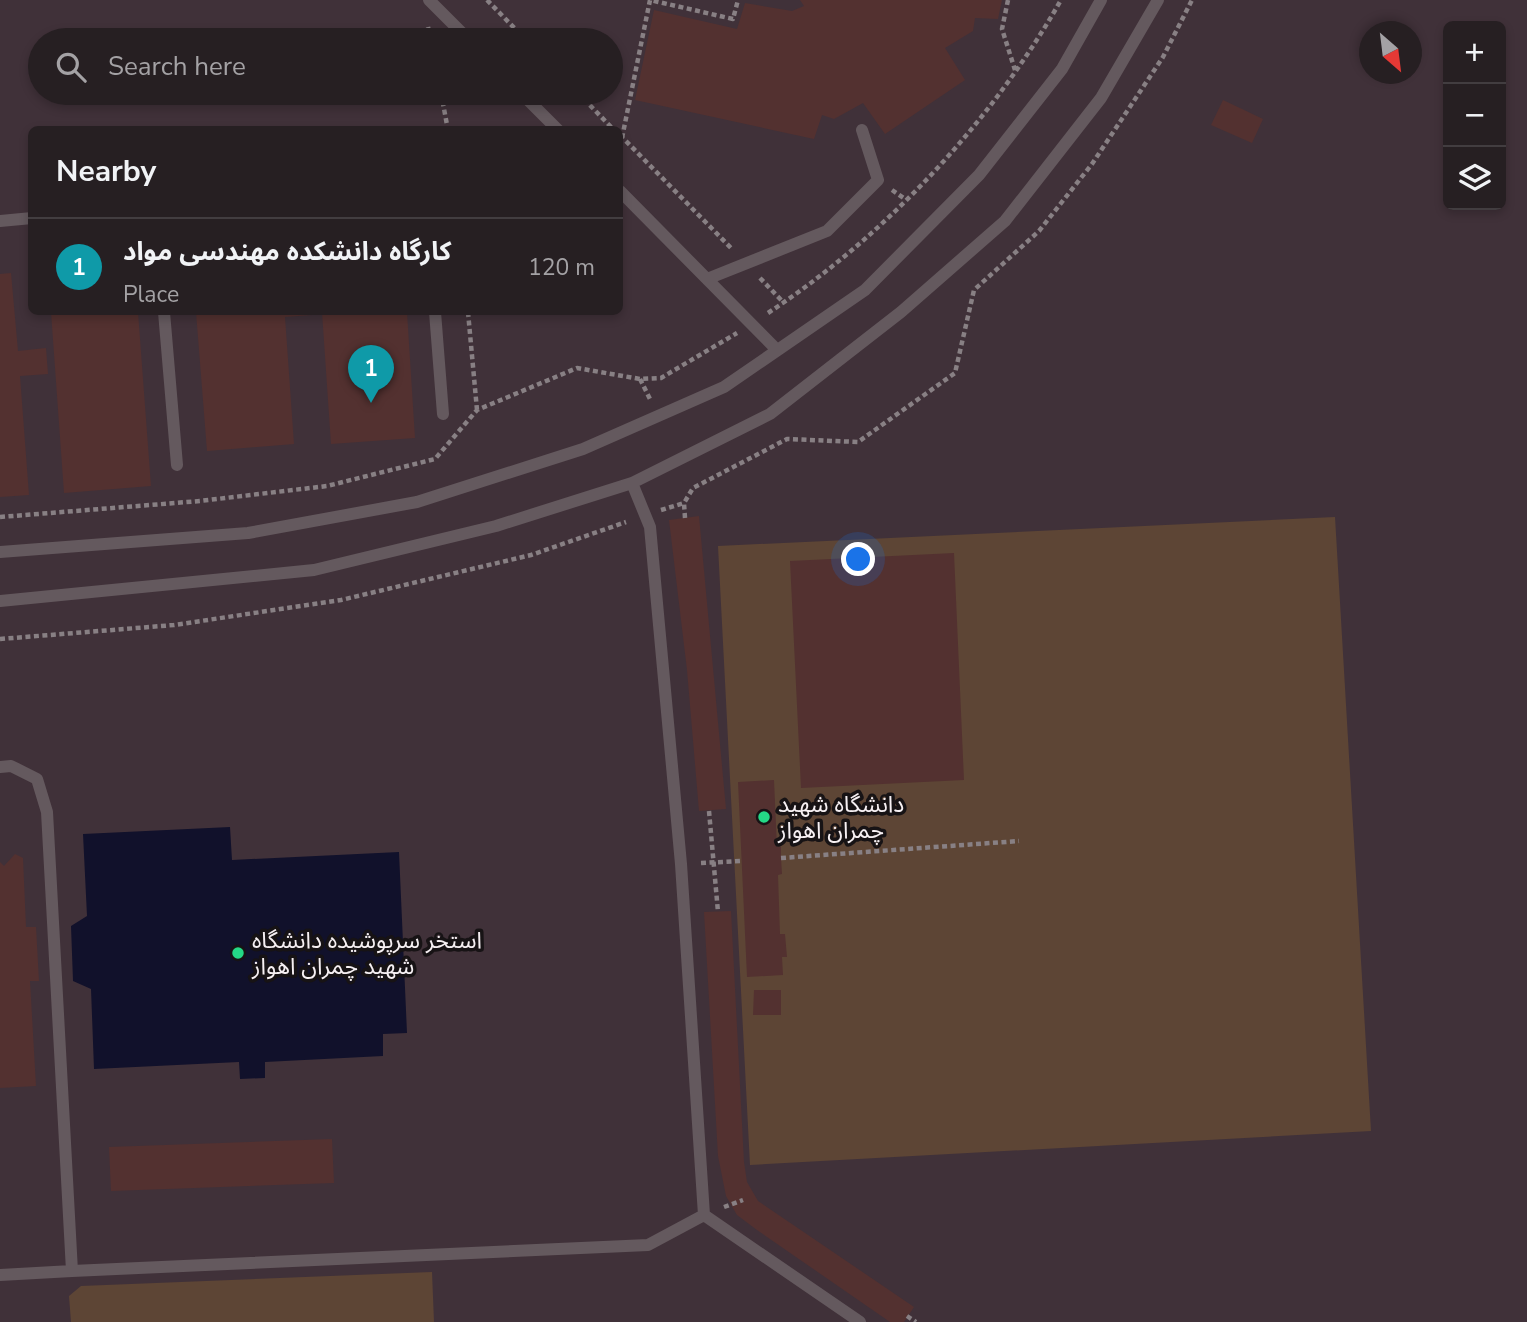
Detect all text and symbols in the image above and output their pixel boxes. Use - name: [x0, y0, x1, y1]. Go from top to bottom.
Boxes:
- north arrow: [1359, 21, 1422, 84]
- map controls: [1443, 21, 1506, 210]
- button: +: [1443, 21, 1506, 84]
- search box: [28, 28, 623, 105]
- icon: search: [52, 48, 90, 86]
- text: Search here: [108, 49, 246, 84]
- button: −: [1443, 84, 1506, 147]
- button: layers: [1443, 147, 1506, 210]
- text: Nearby: [56, 151, 156, 192]
- text: کارگاه دانشکده مهندسی مواد: [123, 234, 451, 269]
- text: 1: [72, 252, 86, 283]
- text: 120 m: [528, 252, 595, 283]
- text: Place: [123, 279, 179, 310]
- pin: 1: [348, 345, 394, 403]
- your location: [841, 542, 875, 576]
- place label: دانشگاه شهید چمران اهواز: [777, 789, 904, 846]
- marker: دانشگاه شهید چمران اهواز: [756, 809, 772, 825]
- place label: استخر سرپوشیده دانشگاه شهید چمران اهواز: [251, 925, 482, 982]
- marker: استخر سرپوشیده دانشگاه شهید چمران اهواز: [230, 945, 246, 961]

